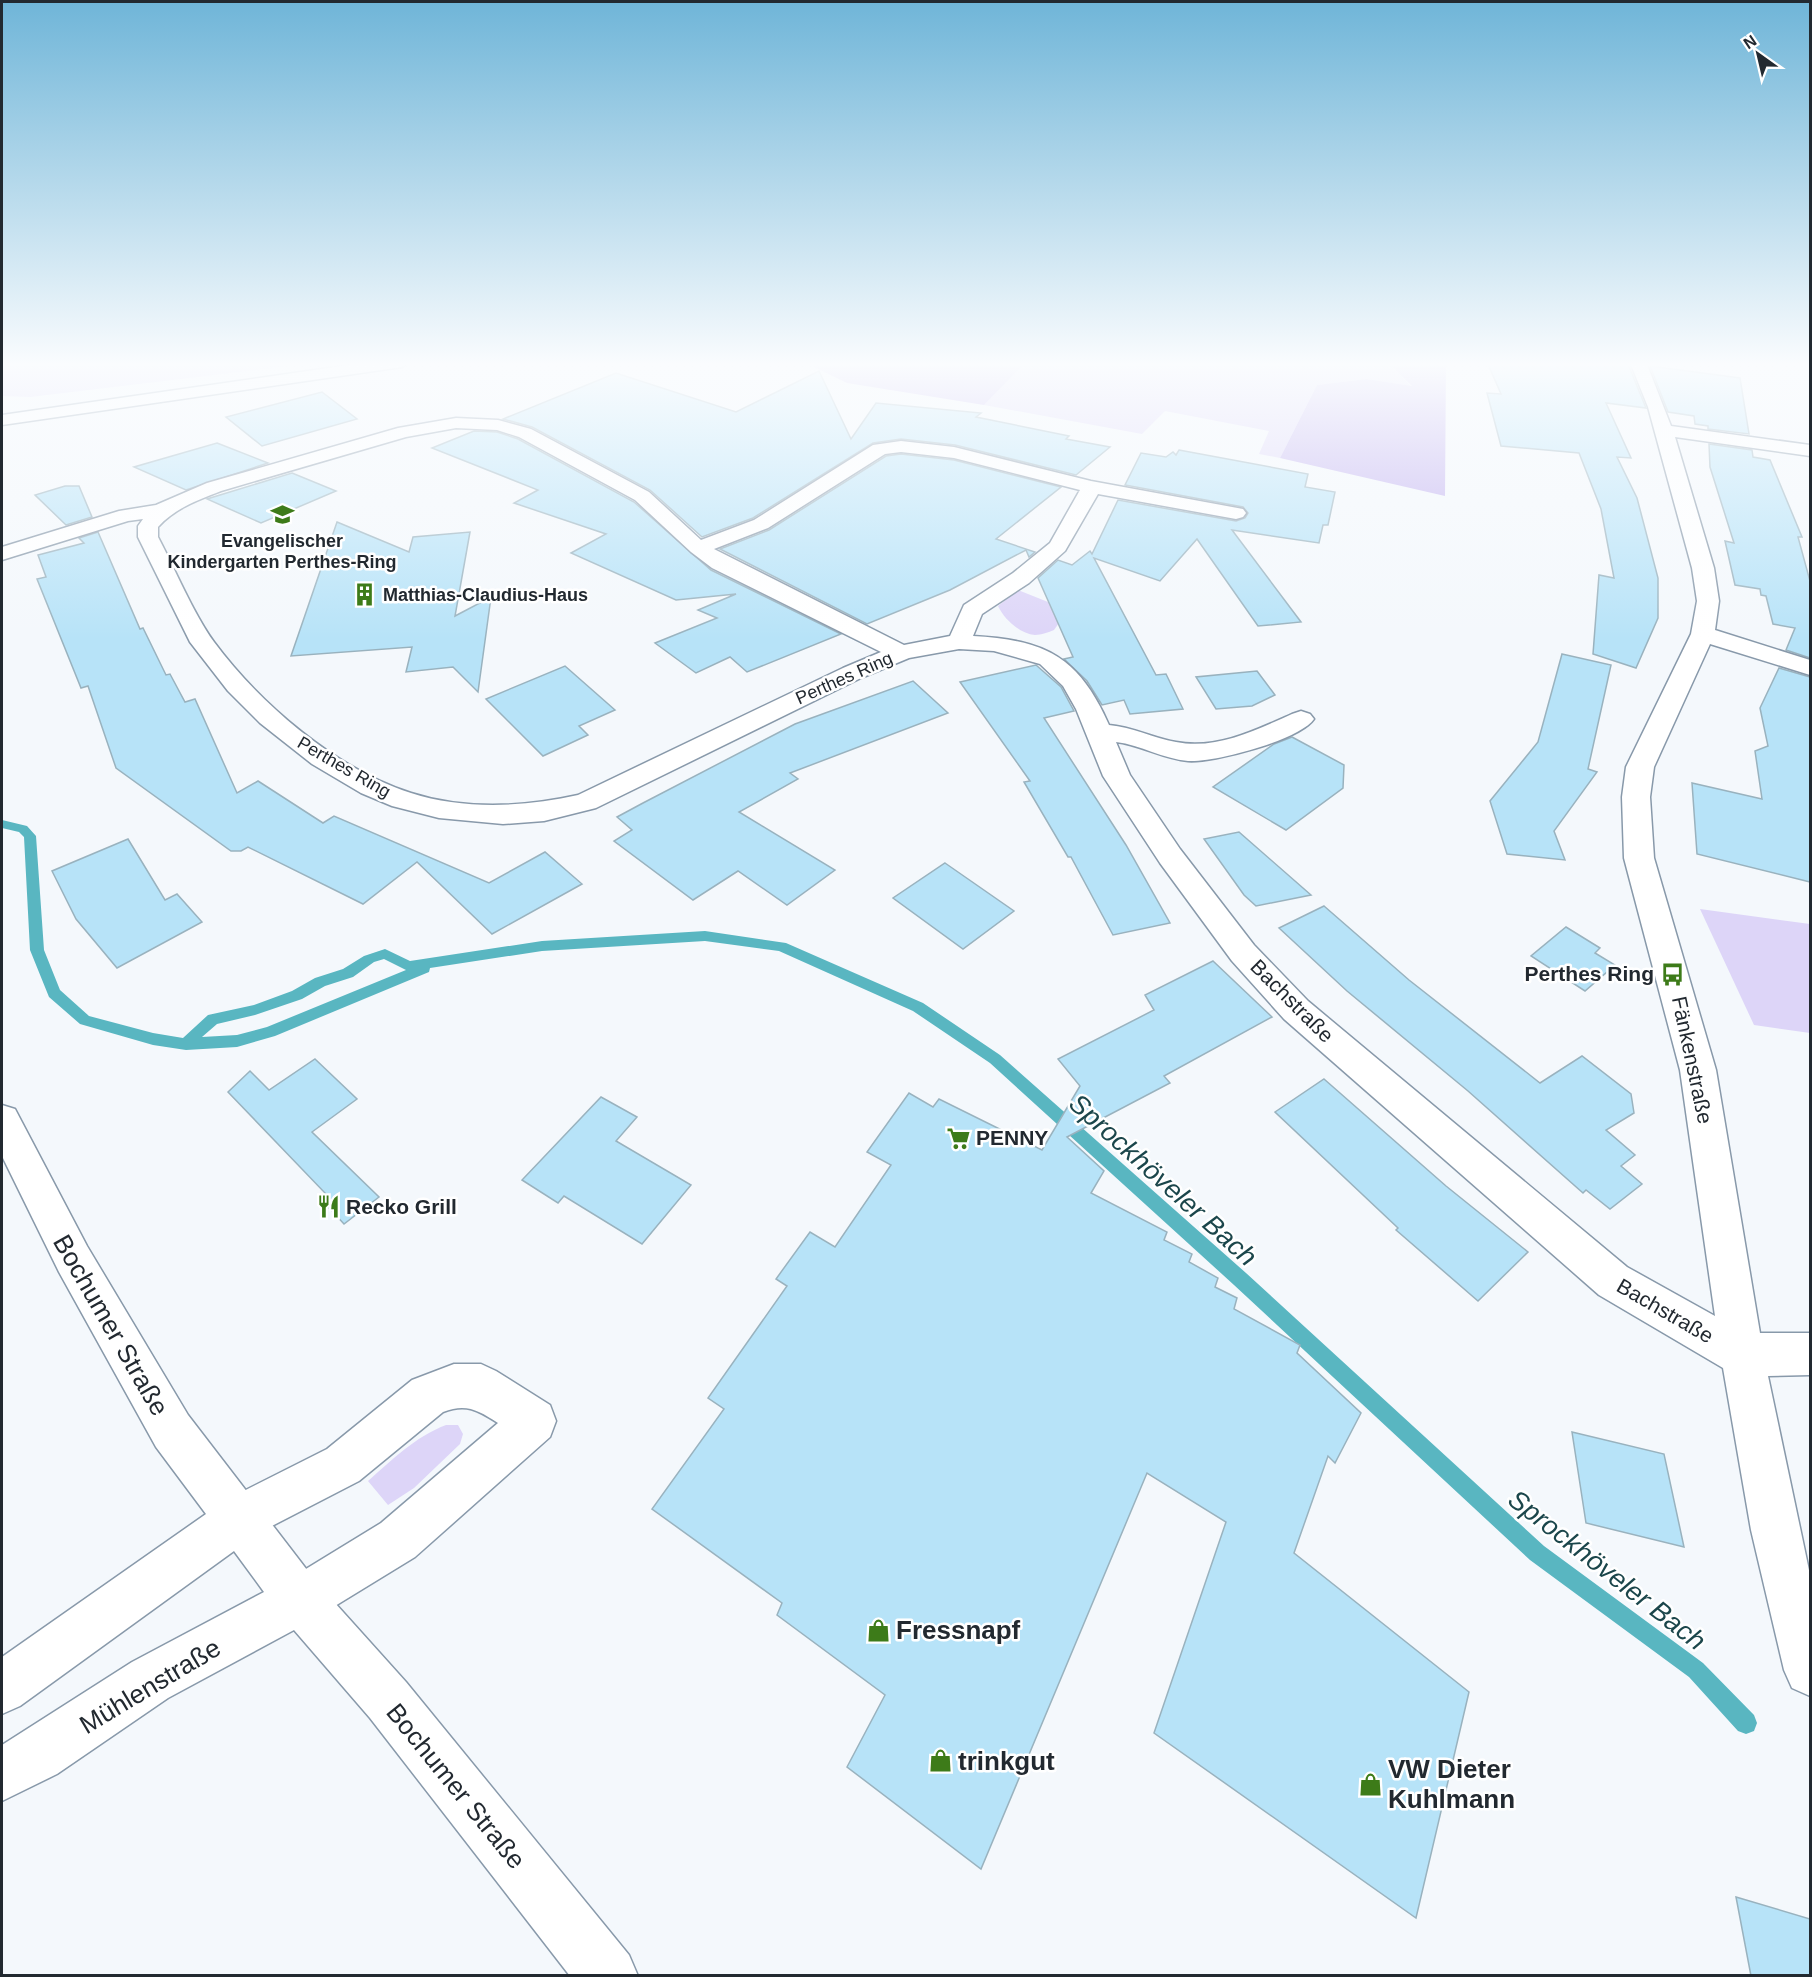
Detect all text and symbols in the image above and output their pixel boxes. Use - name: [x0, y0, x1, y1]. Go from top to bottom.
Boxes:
- north arrow: [1728, 24, 1788, 84]
- text: N: [1740, 32, 1759, 52]
- school or university icon: Evangelischer Kindergarten Perthes-Ring: [269, 502, 295, 528]
- place label: Evangelischer Kindergarten Perthes-Ring: [167, 531, 397, 572]
- building icon: Matthias-Claudius-Haus: [352, 582, 378, 608]
- place label: Matthias-Claudius-Haus: [383, 585, 588, 605]
- street label: Perthes Ring: [792, 648, 896, 708]
- street label: Perthes Ring: [294, 732, 394, 802]
- street label: Bachstraße: [1246, 955, 1338, 1047]
- bus stop icon: Perthes Ring: [1659, 961, 1685, 987]
- place label: Perthes Ring: [1524, 962, 1654, 985]
- street label: Fänkenstraße: [1668, 994, 1717, 1126]
- water label: Sprockhöveler Bach: [1063, 1088, 1263, 1272]
- supermarket icon: PENNY: [945, 1125, 971, 1151]
- place label: PENNY: [976, 1126, 1048, 1149]
- restaurant icon: Recko Grill: [315, 1194, 341, 1220]
- place label: Recko Grill: [346, 1195, 457, 1218]
- street label: Bochumer Straße: [47, 1229, 175, 1421]
- street label: Bachstraße: [1613, 1274, 1718, 1347]
- water label: Sprockhöveler Bach: [1503, 1484, 1711, 1656]
- place label: Fressnapf: [896, 1615, 1021, 1645]
- shop icon: Fressnapf: [865, 1617, 891, 1643]
- street label: Mühlenstraße: [74, 1632, 226, 1740]
- street label: Bochumer Straße: [380, 1697, 532, 1875]
- place label: trinkgut: [958, 1746, 1055, 1776]
- shop icon: trinkgut: [927, 1748, 953, 1774]
- place label: VW Dieter Kuhlmann: [1388, 1754, 1515, 1814]
- shop icon: VW Dieter Kuhlmann: [1357, 1771, 1383, 1797]

